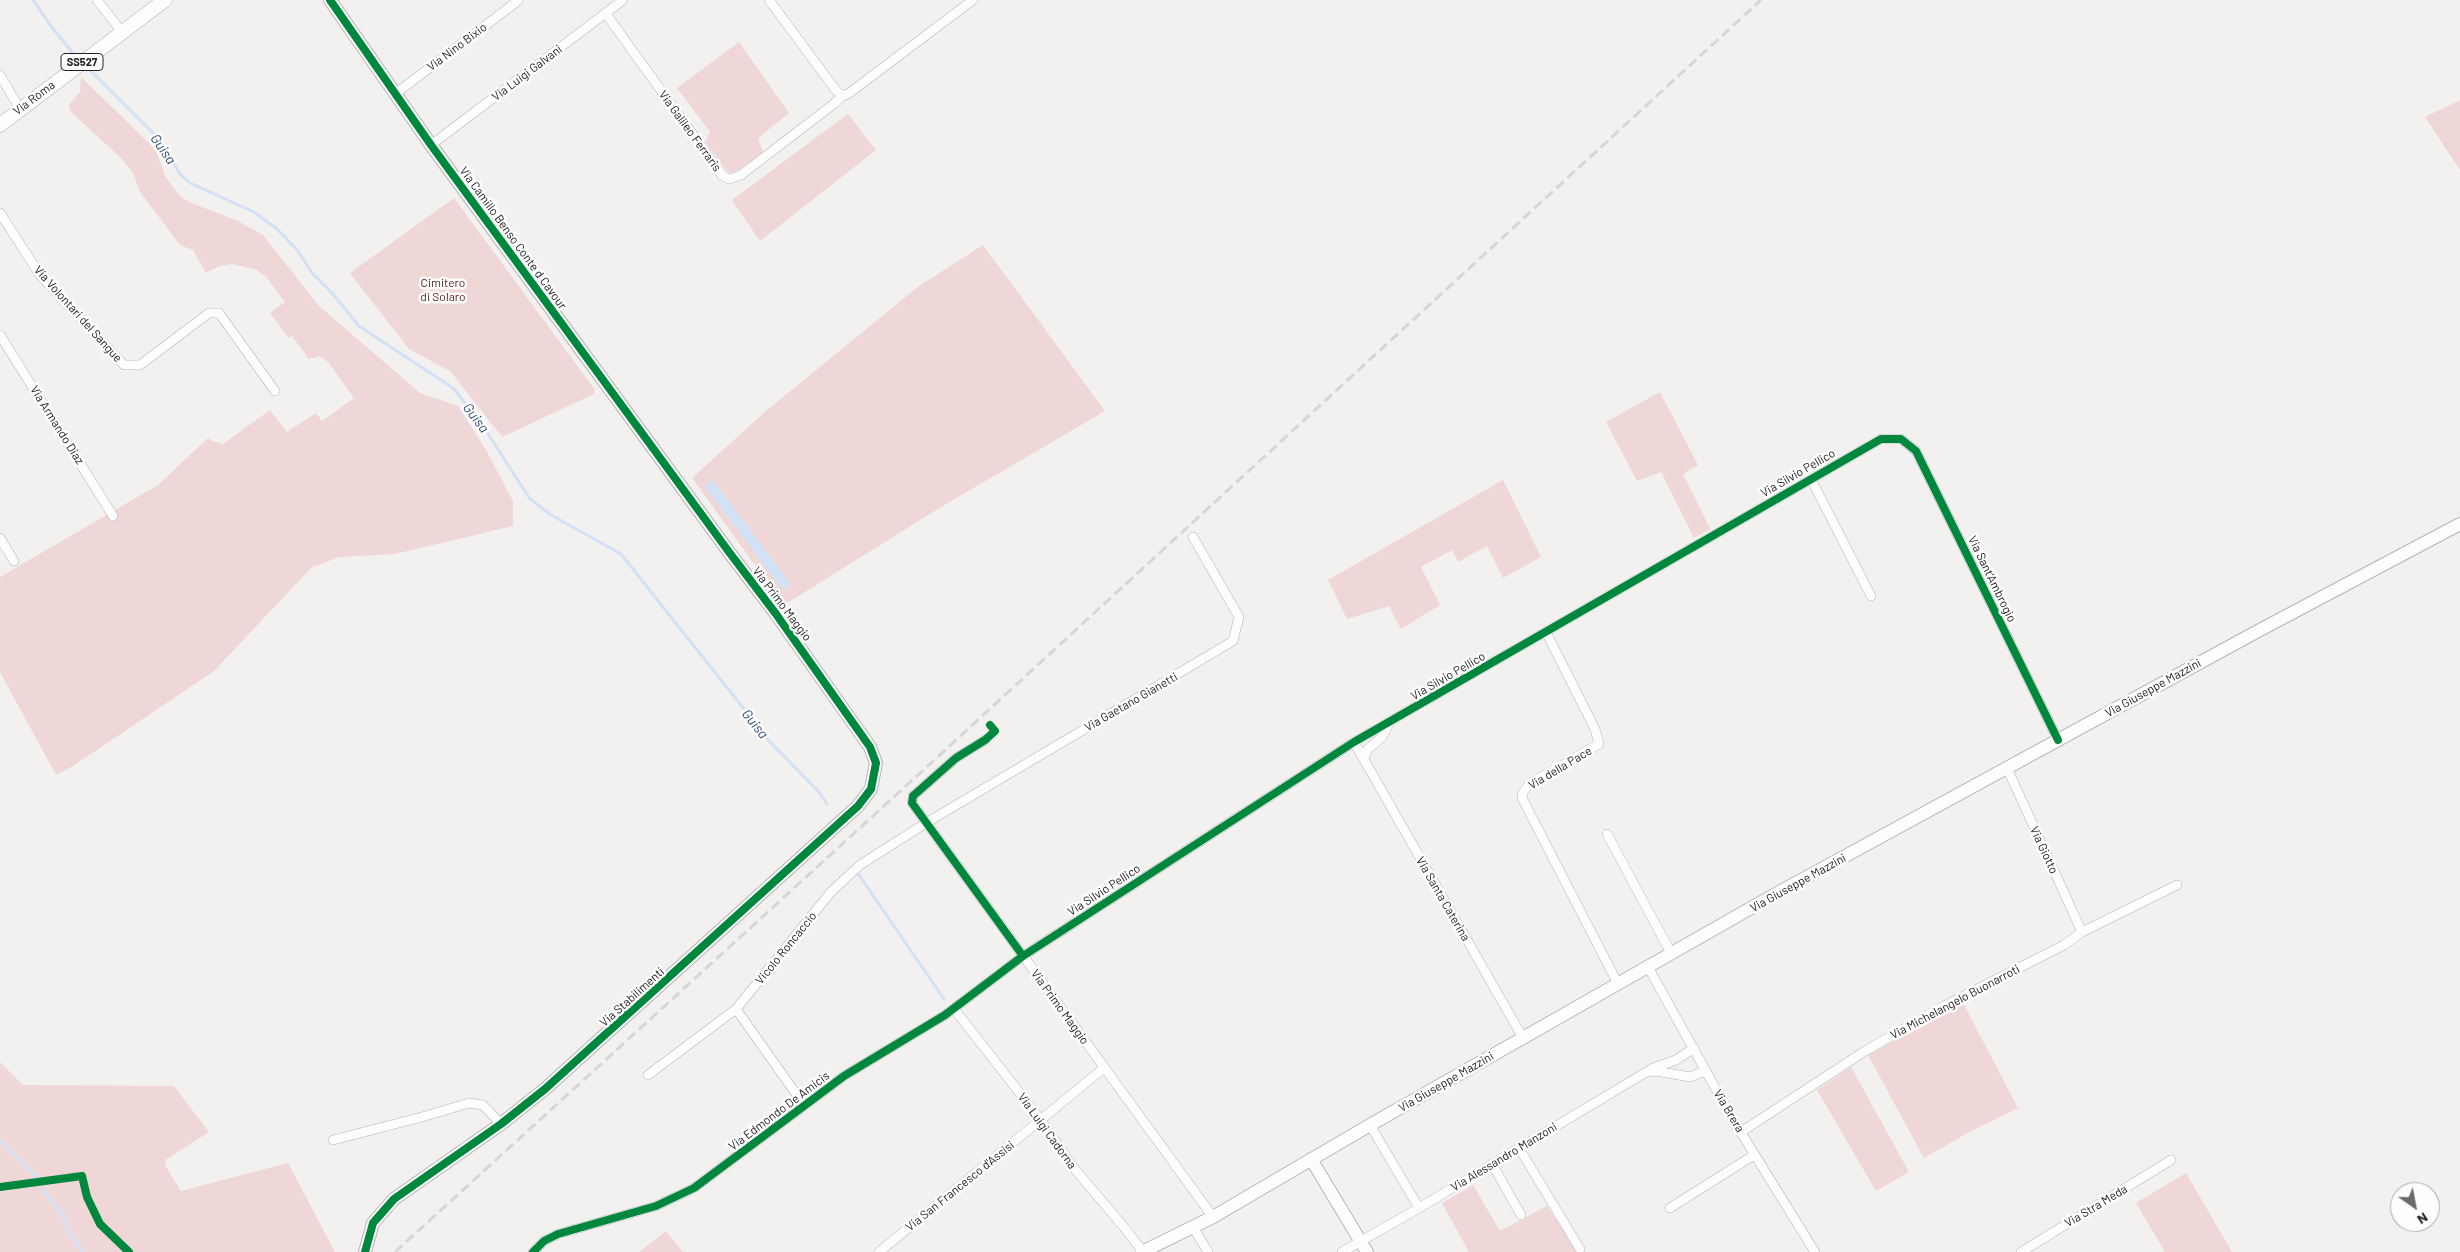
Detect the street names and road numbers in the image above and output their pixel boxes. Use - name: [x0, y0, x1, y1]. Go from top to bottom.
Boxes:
- street label: Via Nino Bixio: [424, 20, 490, 74]
- street label: Via Luigi Galvani: [489, 42, 565, 104]
- road number: SS527: [61, 54, 103, 70]
- street label: Via Roma: [10, 78, 58, 118]
- street label: Via Galileo Ferraris: [656, 88, 724, 174]
- street label: Via Camillo Benso Conte d Cavour: [456, 164, 570, 312]
- street label: Via Volontari del Sangue: [31, 263, 125, 365]
- street label: Via Armando Diaz: [27, 383, 87, 467]
- street label: Via Silvio Pellico: [1758, 446, 1838, 500]
- street label: Via Sant'Ambrogio: [1965, 534, 2019, 624]
- street label: Via Primo Maggio: [749, 564, 815, 644]
- street label: Via Silvio Pellico: [1408, 649, 1488, 703]
- street label: Via Giuseppe Mazzini: [2102, 656, 2204, 720]
- street label: Via Gaetano Gianetti: [1082, 669, 1180, 735]
- street label: Via della Pace: [1526, 743, 1594, 793]
- street label: Via Giotto: [2027, 824, 2061, 876]
- street label: Via Giuseppe Mazzini: [1747, 851, 1849, 915]
- street label: Via Santa Caterina: [1413, 854, 1473, 944]
- street label: Via Silvio Pellico: [1065, 861, 1143, 919]
- street label: Vicolo Roncaccio: [752, 909, 820, 987]
- street label: Via Michelangelo Buonarroti: [1888, 962, 2022, 1042]
- street label: Via Stabilimenti: [597, 964, 667, 1030]
- street label: Via Primo Maggio: [1028, 967, 1092, 1047]
- street label: Via Giuseppe Mazzini: [1396, 1049, 1496, 1115]
- street label: Via Edmondo De Amicis: [726, 1068, 832, 1154]
- street label: Via Brera: [1711, 1087, 1747, 1135]
- street label: Via Luigi Cadorna: [1015, 1090, 1079, 1172]
- street label: Via Alessandro Manzoni: [1448, 1120, 1560, 1194]
- street label: Via San Francesco d'Assisi: [903, 1138, 1017, 1234]
- street label: Via Stra Meda: [2062, 1182, 2130, 1230]

